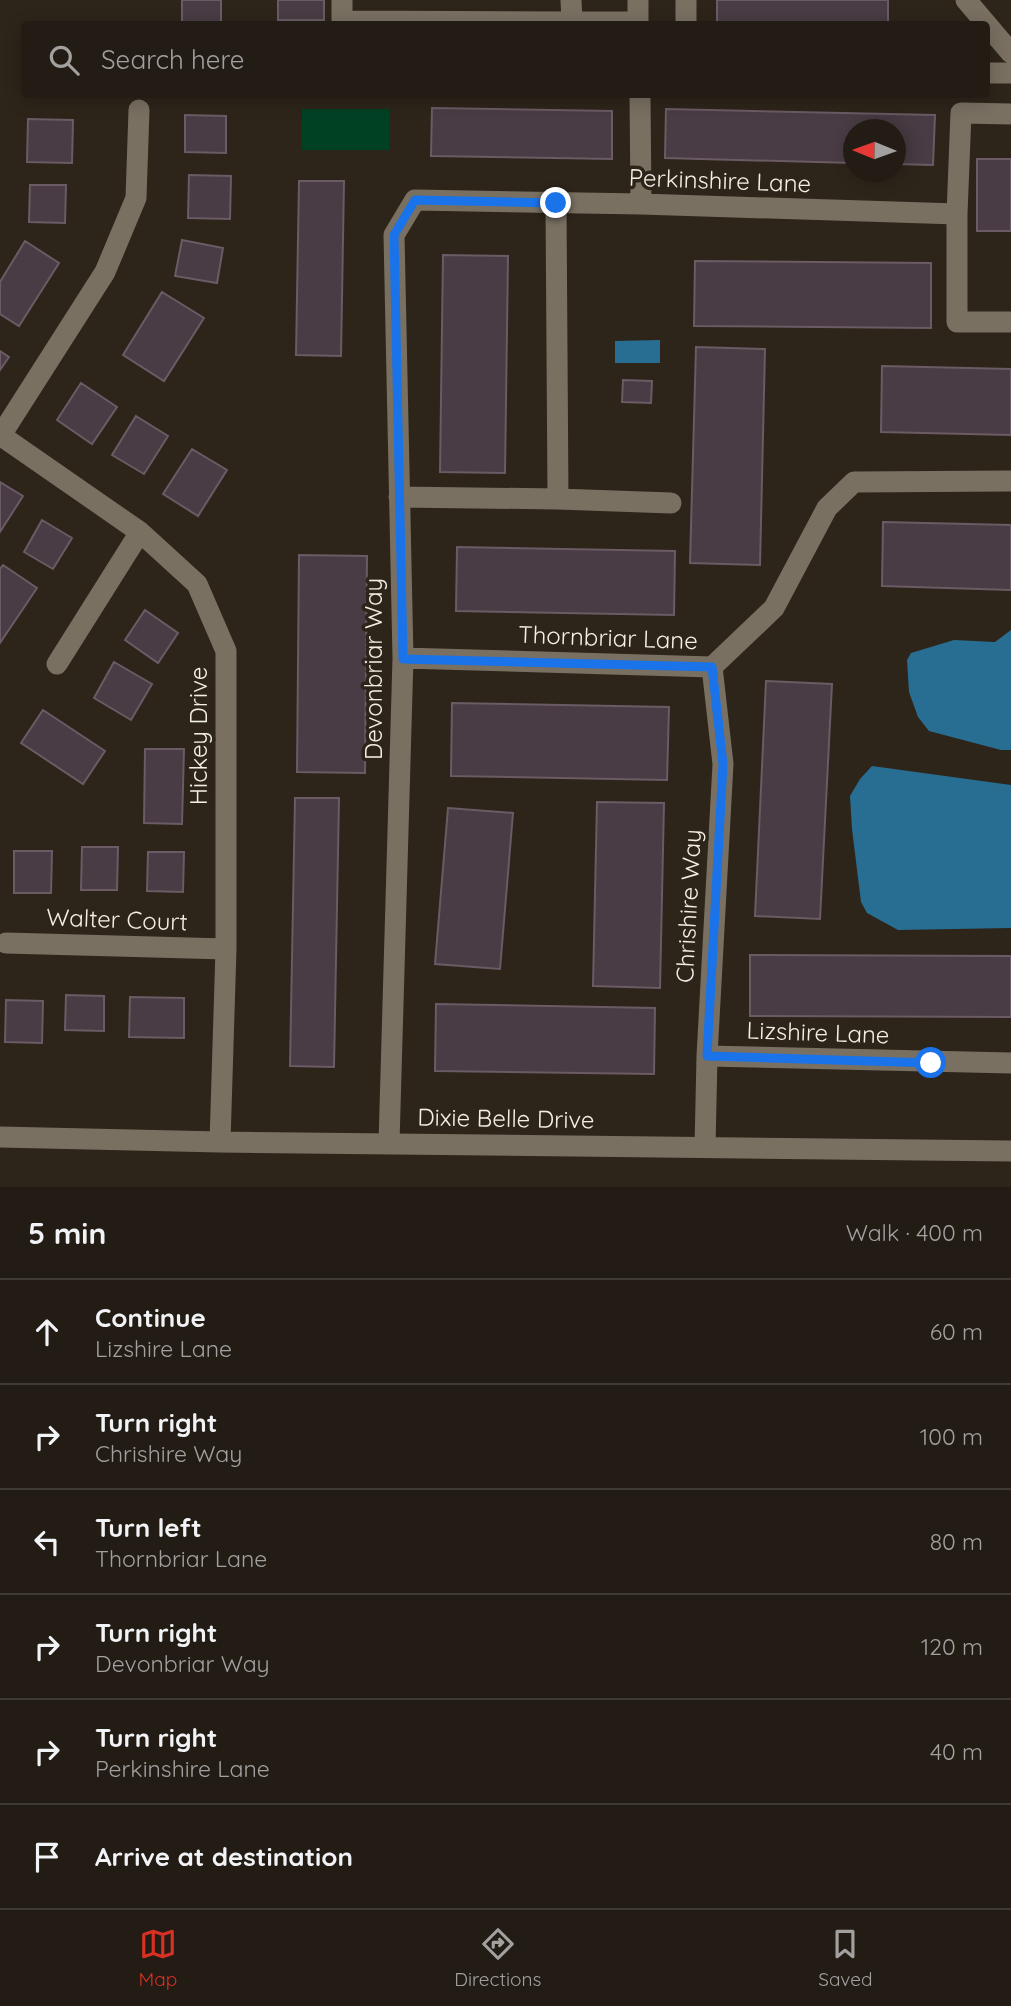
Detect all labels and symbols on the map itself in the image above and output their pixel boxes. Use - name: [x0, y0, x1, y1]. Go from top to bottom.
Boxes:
- north arrow: [843, 119, 906, 182]
- street label: Perkinshire Lane: [628, 162, 812, 198]
- route end: [540, 187, 571, 218]
- street label: Devonbriar Way: [358, 578, 388, 760]
- street label: Thornbriar Lane: [518, 619, 698, 655]
- street label: Hickey Drive: [183, 667, 213, 805]
- street label: Chrishire Way: [669, 828, 707, 983]
- street label: Walter Court: [46, 902, 188, 936]
- street label: Lizshire Lane: [746, 1015, 890, 1049]
- route start: [915, 1047, 946, 1078]
- street label: Dixie Belle Drive: [417, 1101, 595, 1135]

